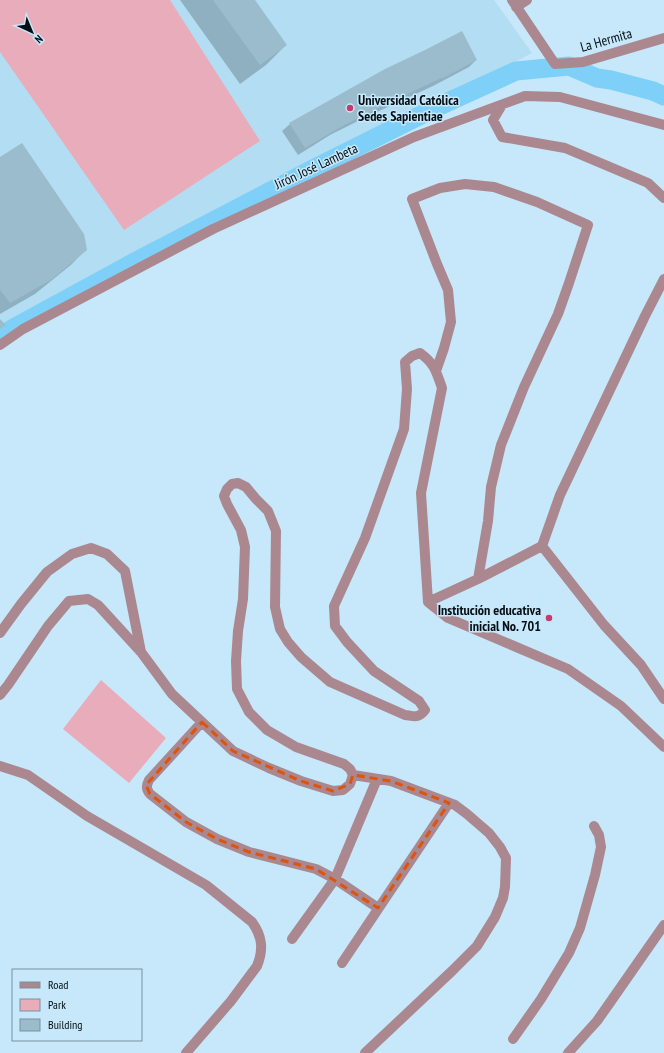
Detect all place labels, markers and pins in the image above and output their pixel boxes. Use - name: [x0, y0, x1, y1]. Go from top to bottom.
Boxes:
- place label: Universidad Católica Sedes Sapientiae: [358, 91, 459, 125]
- marker: Universidad Católica Sedes Sapientiae: [345, 103, 355, 113]
- place label: Institución educativa inicial No. 701: [438, 601, 541, 635]
- marker: Institución educativa inicial No. 701: [544, 613, 554, 623]

